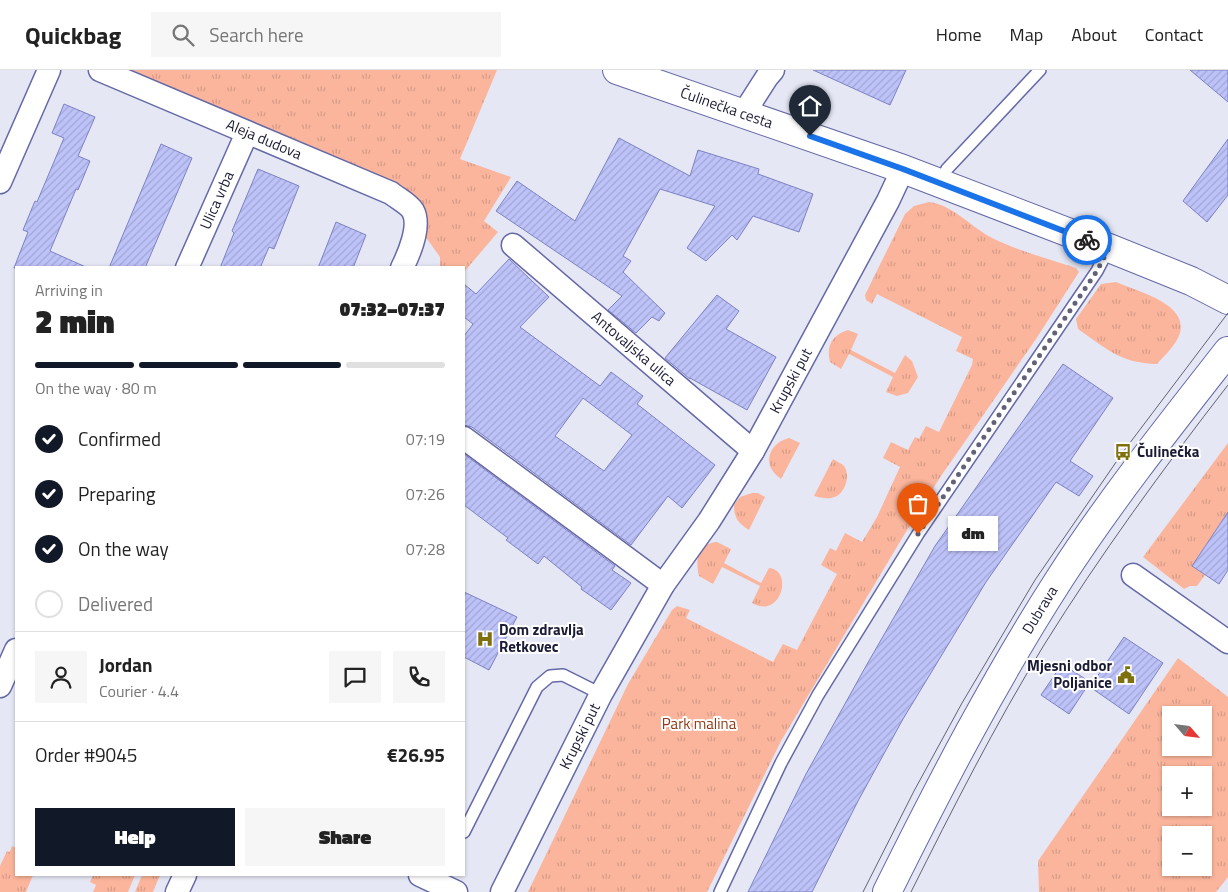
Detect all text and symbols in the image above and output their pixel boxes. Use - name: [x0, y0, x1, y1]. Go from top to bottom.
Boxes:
- search box: [151, 12, 501, 57]
- text: Quickbag: [25, 17, 121, 53]
- text: Search here: [209, 20, 304, 49]
- icon: search: [169, 21, 197, 49]
- text: Home: [936, 21, 982, 48]
- text: Map: [1010, 21, 1043, 48]
- text: About: [1071, 21, 1117, 48]
- text: Contact: [1145, 21, 1203, 48]
- street label: Čulinečka cesta: [677, 81, 777, 134]
- pin: [789, 85, 831, 136]
- icon: home: [796, 92, 824, 120]
- street label: Aleja dudova: [223, 113, 306, 165]
- street label: Ulica vrba: [194, 167, 240, 233]
- courier: [1062, 215, 1112, 265]
- icon: bike: [1073, 226, 1101, 254]
- text: Arriving in: [35, 278, 103, 302]
- text: 07:32–07:37: [340, 294, 445, 323]
- text: 2 min: [35, 297, 115, 345]
- street label: Antovaljska ulica: [587, 305, 682, 391]
- street label: Krupski put: [763, 343, 818, 418]
- text: On the way · 80 m: [35, 376, 157, 400]
- text: Confirmed: [78, 424, 161, 453]
- icon: check: [35, 425, 63, 453]
- text: 07:19: [406, 427, 445, 451]
- place label: Čulinečka: [1137, 440, 1200, 463]
- bus stop icon: Čulinečka: [1113, 442, 1133, 462]
- text: Preparing: [78, 479, 155, 508]
- icon: check: [35, 480, 63, 508]
- text: 07:26: [406, 482, 445, 506]
- pin: [897, 483, 939, 534]
- icon: bag: [904, 490, 932, 518]
- callout: dm: [948, 516, 998, 552]
- text: dm: [962, 521, 984, 545]
- text: On the way: [78, 534, 169, 563]
- icon: check: [35, 535, 63, 563]
- text: 07:28: [406, 537, 445, 561]
- street label: Dubrava: [1016, 581, 1063, 638]
- text: Delivered: [78, 589, 153, 618]
- place label: Dom zdravlja Retkovec: [499, 618, 584, 658]
- hospital icon: Dom zdravlja Retkovec: [475, 629, 495, 649]
- text: Jordan: [99, 650, 152, 679]
- button: person: [35, 651, 87, 703]
- button: chat: [329, 651, 381, 703]
- button: phone: [393, 651, 445, 703]
- place label: Mjesni odbor Poljanice: [1027, 654, 1112, 694]
- public building icon: Mjesni odbor Poljanice: [1116, 665, 1136, 685]
- text: Courier · 4.4: [99, 679, 179, 703]
- street label: Krupski put: [553, 698, 606, 773]
- north arrow: [1162, 706, 1212, 756]
- map controls: [1162, 706, 1212, 876]
- park label: Park malina: [662, 712, 737, 735]
- text: Order #9045: [35, 740, 137, 769]
- text: €26.95: [387, 740, 445, 769]
- button: +: [1162, 766, 1212, 816]
- button: Help: [35, 808, 235, 866]
- button: Share: [245, 808, 445, 866]
- button: −: [1162, 826, 1212, 876]

